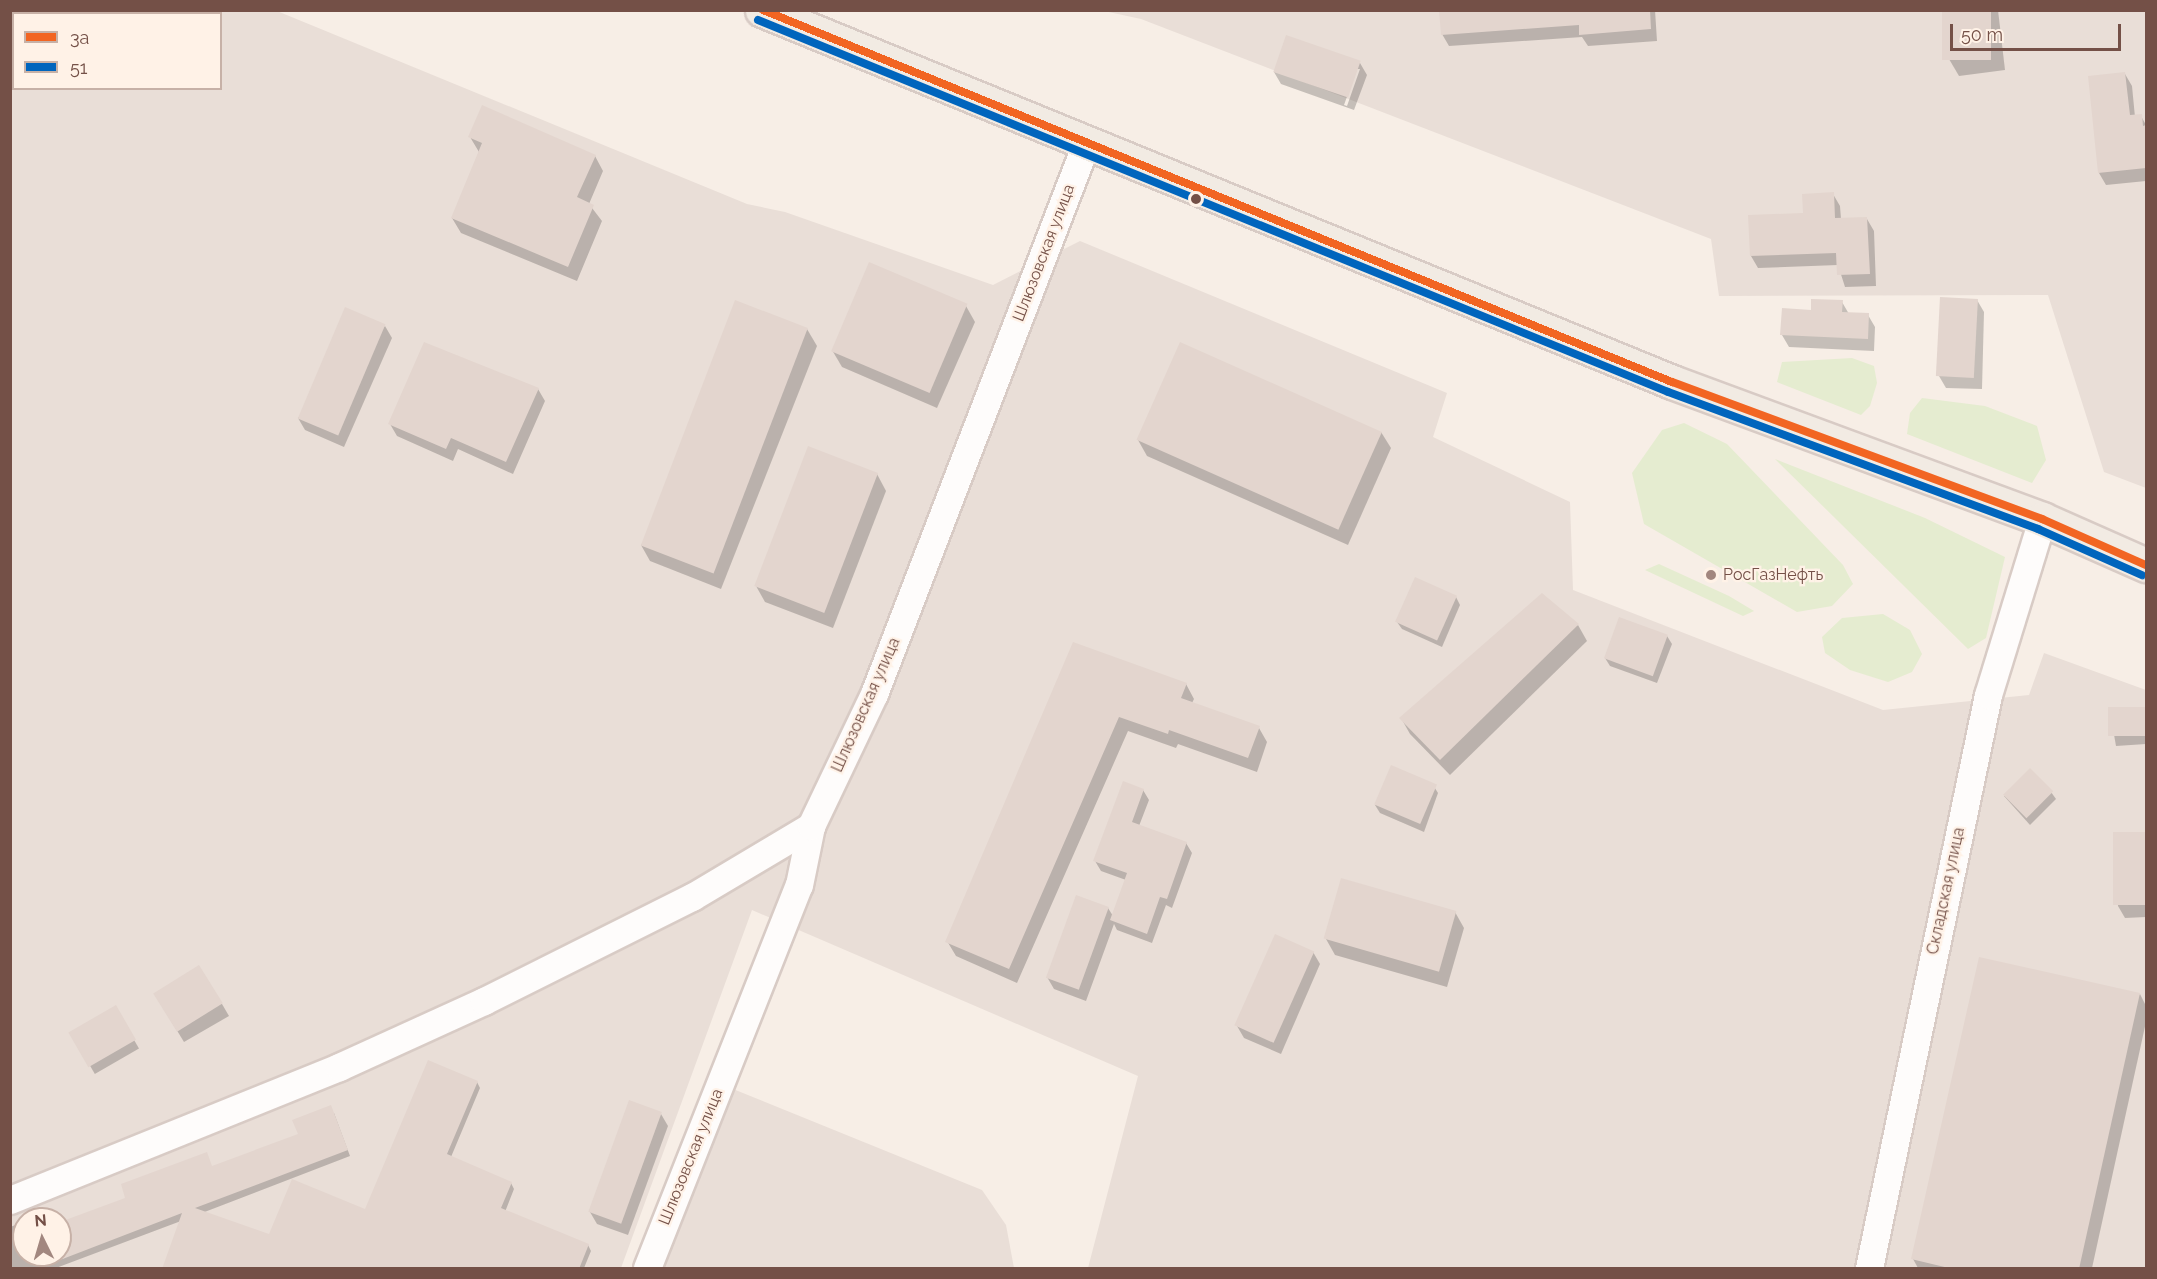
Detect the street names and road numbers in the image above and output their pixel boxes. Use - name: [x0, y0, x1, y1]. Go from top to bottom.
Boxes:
- street label: Шлюзовская улица: [1009, 182, 1079, 324]
- street label: Шлюзовская улица: [828, 635, 904, 775]
- street label: Складская улица: [1923, 826, 1969, 956]
- street label: Шлюзовская улица: [655, 1086, 727, 1228]

